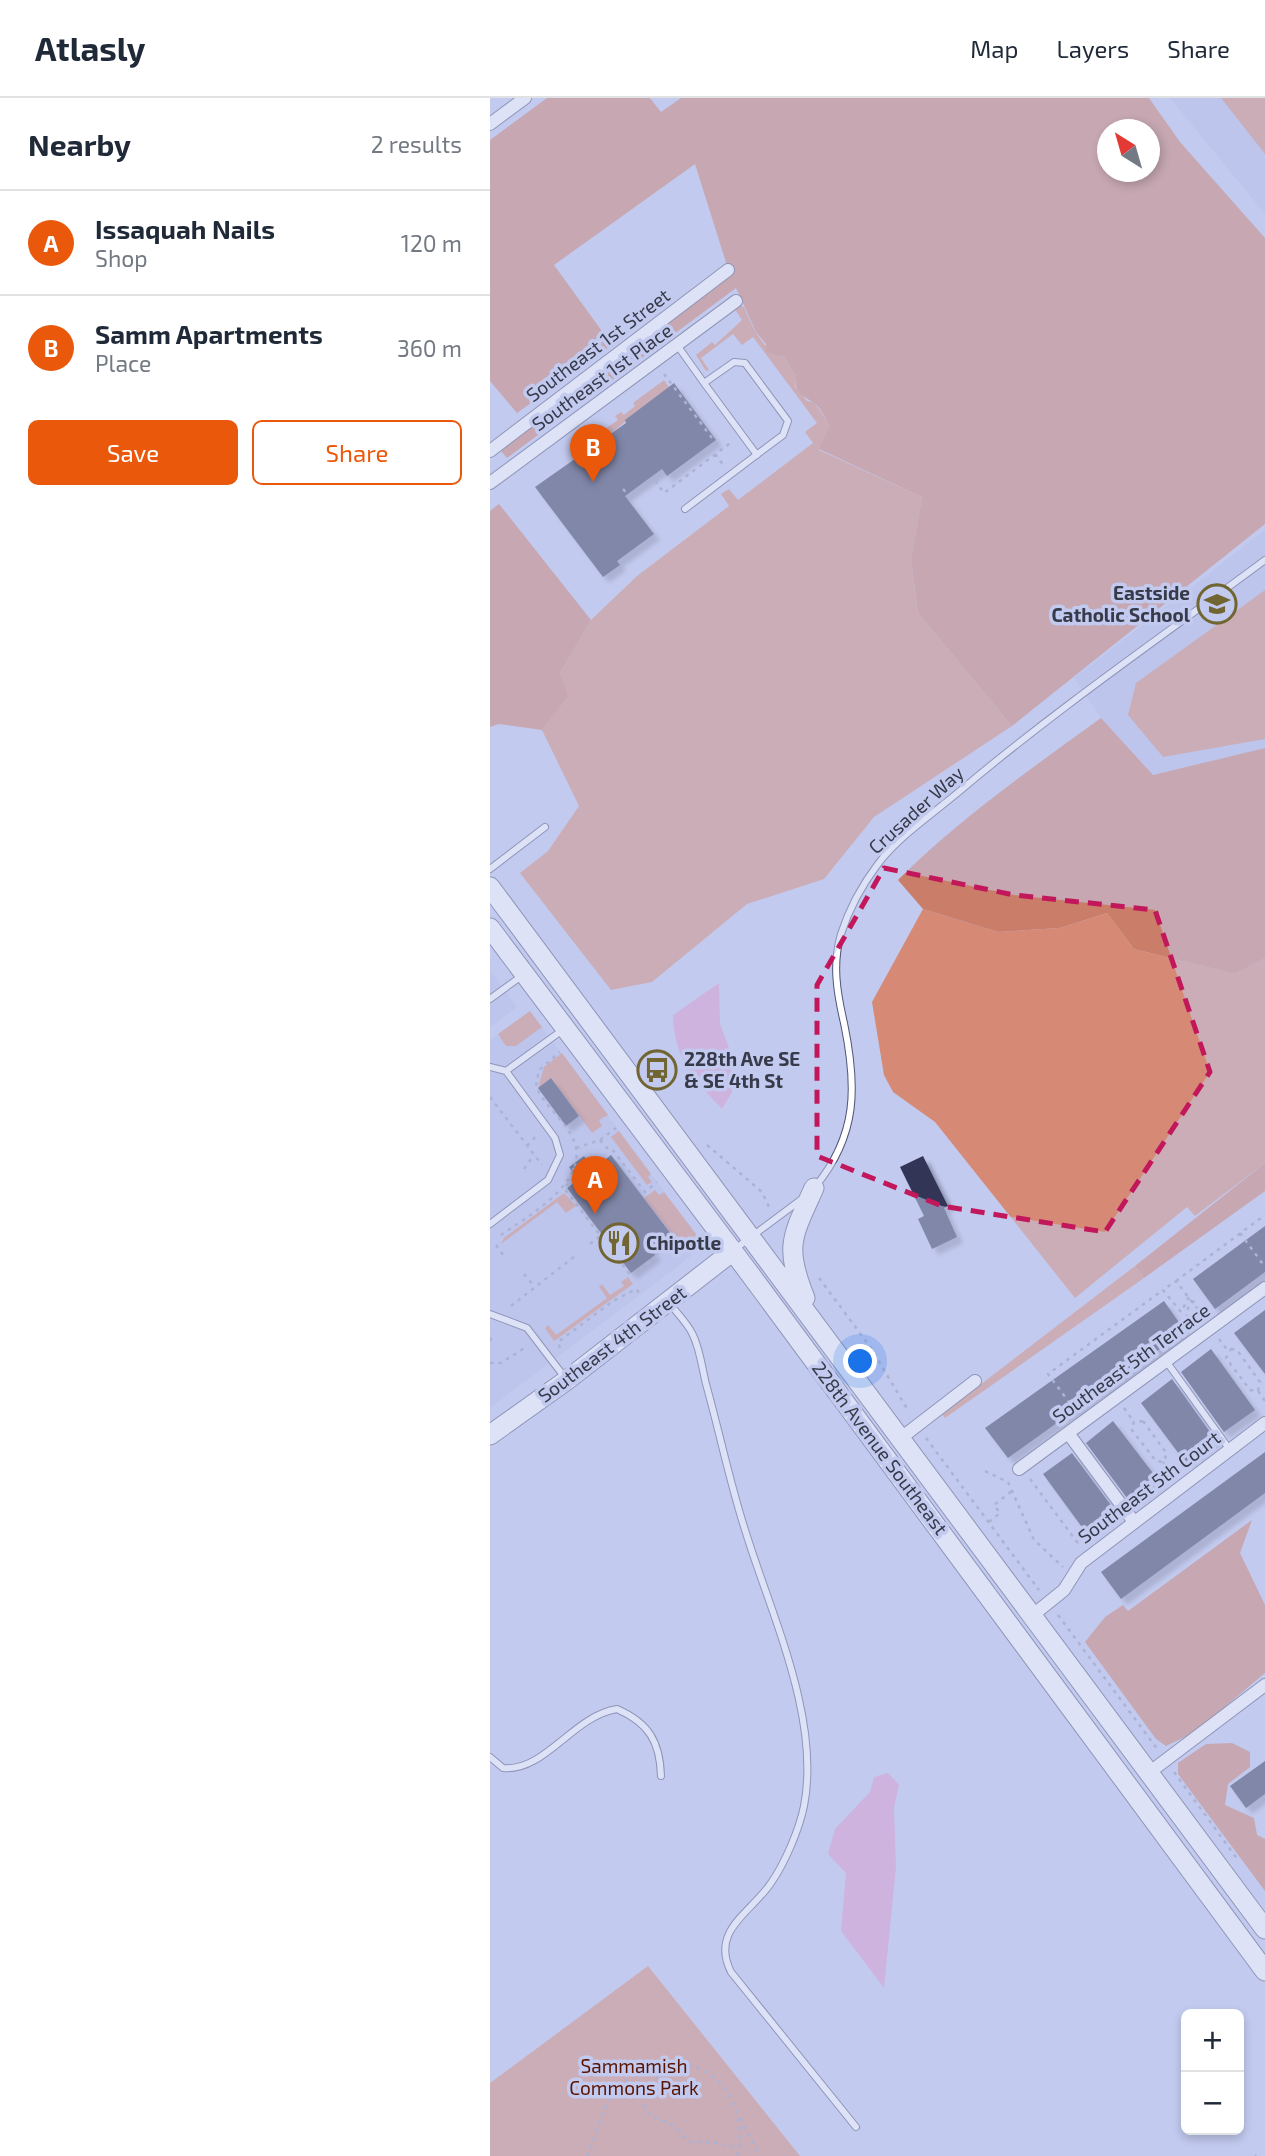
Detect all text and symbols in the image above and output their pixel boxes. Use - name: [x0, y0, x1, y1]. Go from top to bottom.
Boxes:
- text: Atlasly: [35, 28, 145, 68]
- text: Map: [970, 34, 1018, 63]
- text: Layers: [1056, 34, 1129, 63]
- text: Share: [1167, 34, 1230, 63]
- north arrow: [1097, 119, 1160, 182]
- text: Nearby: [28, 126, 131, 162]
- text: 2 results: [371, 130, 462, 158]
- text: Issaquah Nails: [95, 213, 275, 244]
- text: A: [43, 229, 59, 257]
- text: 120 m: [401, 229, 462, 257]
- text: Shop: [95, 244, 148, 272]
- street label: Southeast 1st Street: [521, 283, 674, 406]
- text: Samm Apartments: [95, 318, 323, 349]
- street label: Southeast 1st Place: [527, 318, 676, 435]
- text: B: [44, 334, 58, 362]
- text: 360 m: [397, 334, 462, 362]
- text: Place: [95, 349, 151, 377]
- button: Save: [28, 420, 238, 485]
- button: Share: [252, 420, 462, 485]
- pin: B: [570, 424, 616, 482]
- place label: Eastside Catholic School: [1051, 581, 1191, 626]
- school or university icon: Eastside Catholic School: [1196, 583, 1238, 625]
- street label: Crusader Way: [863, 761, 968, 858]
- place label: 228th Ave SE & SE 4th St: [684, 1047, 800, 1092]
- bus stop icon: 228th Ave SE & SE 4th St: [636, 1049, 678, 1091]
- pin: A: [572, 1156, 618, 1214]
- restaurant icon: Chipotle: [598, 1222, 640, 1264]
- place label: Chipotle: [646, 1231, 721, 1254]
- street label: Southeast 4th Street: [533, 1280, 690, 1407]
- street label: Southeast 5th Terrace: [1048, 1298, 1214, 1427]
- your location: [843, 1344, 877, 1378]
- street label: 228th Avenue Southeast: [808, 1357, 953, 1539]
- street label: Southeast 5th Court: [1073, 1426, 1224, 1548]
- map controls: [1181, 2009, 1244, 2135]
- button: +: [1181, 2009, 1244, 2072]
- park label: Sammamish Commons Park: [569, 2054, 699, 2099]
- button: −: [1181, 2072, 1244, 2135]

